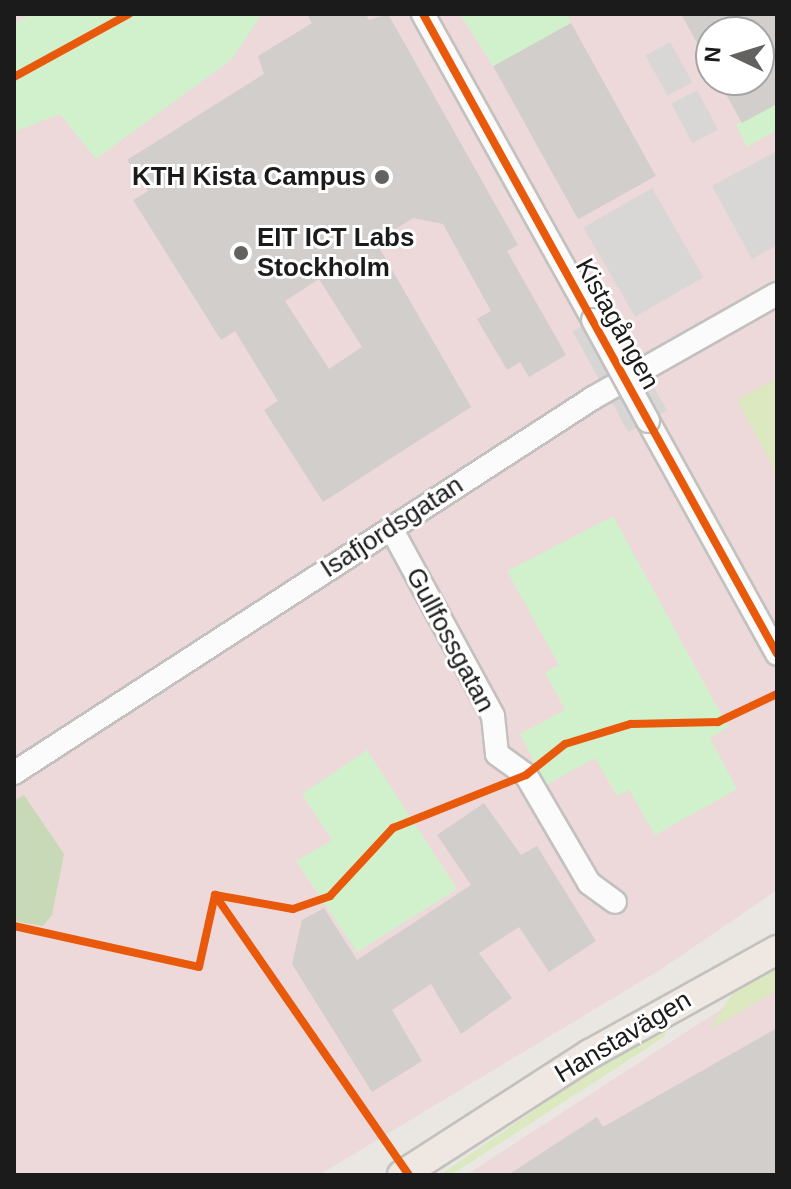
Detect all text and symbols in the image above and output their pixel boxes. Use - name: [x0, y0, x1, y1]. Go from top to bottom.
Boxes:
- north arrow: [695, 16, 775, 96]
- text: N: [700, 46, 726, 63]
- place label: KTH Kista Campus: [132, 161, 366, 193]
- marker: KTH Kista Campus: [373, 168, 391, 186]
- place label: EIT ICT Labs Stockholm: [257, 222, 414, 284]
- marker: EIT ICT Labs Stockholm: [232, 244, 250, 262]
- street label: Kistagången: [568, 253, 666, 395]
- street label: Isafjordsgatan: [315, 469, 469, 585]
- street label: Gullfossgatan: [399, 562, 501, 718]
- street label: Hanstavägen: [549, 984, 697, 1090]

